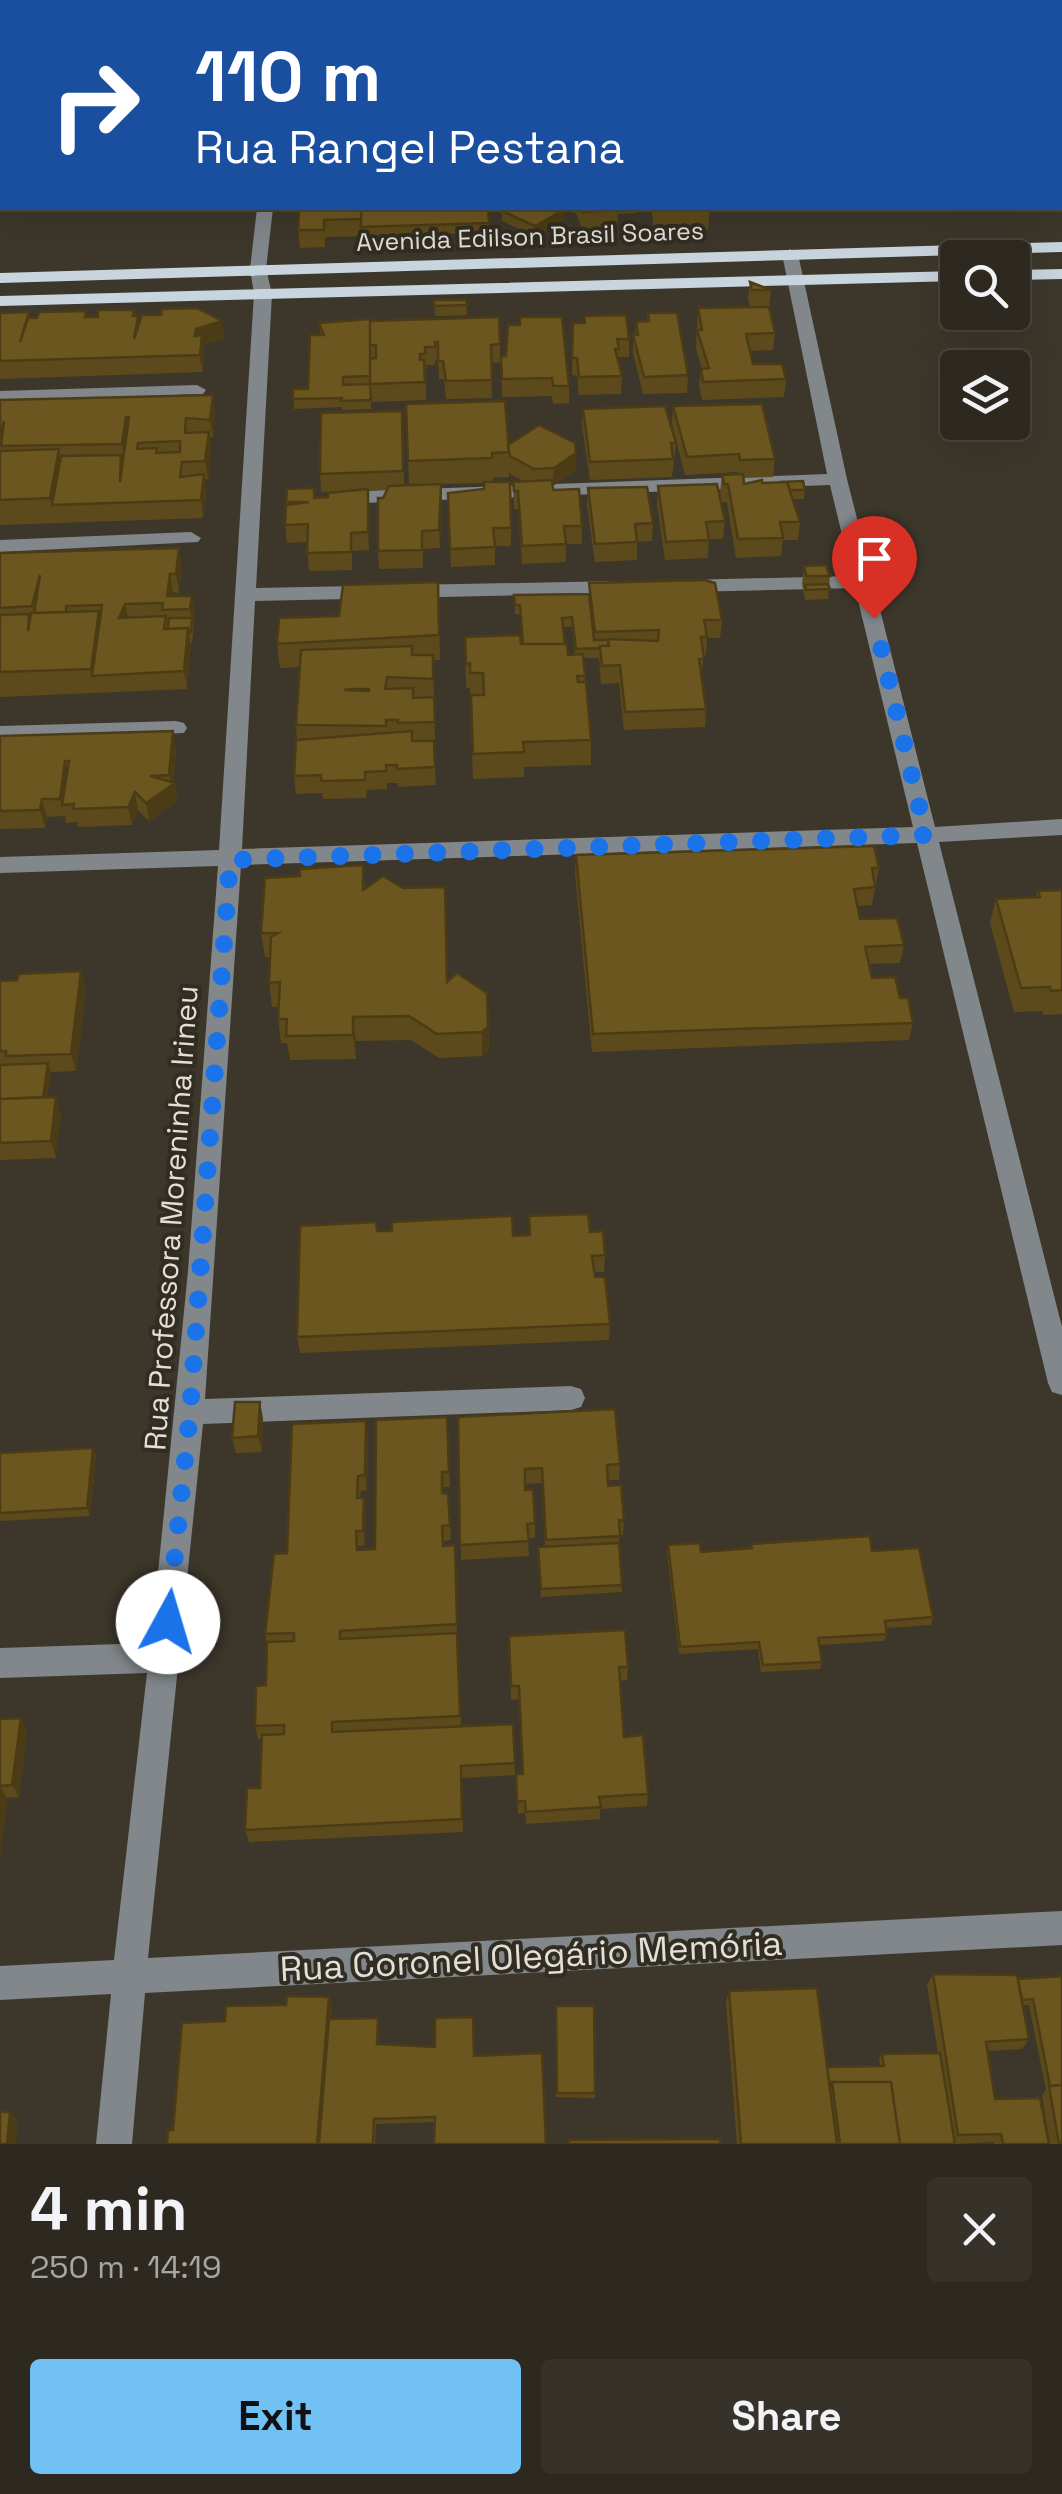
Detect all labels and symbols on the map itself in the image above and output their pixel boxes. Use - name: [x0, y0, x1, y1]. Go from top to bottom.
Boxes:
- street label: Avenida Edilson Brasil Soares: [356, 214, 704, 258]
- pin: [832, 516, 917, 619]
- street label: Rua Professora Moreninha Irineu: [135, 984, 207, 1452]
- position arrow: [116, 1570, 220, 1674]
- street label: Rua Coronel Olegário Memória: [279, 1921, 783, 1991]

